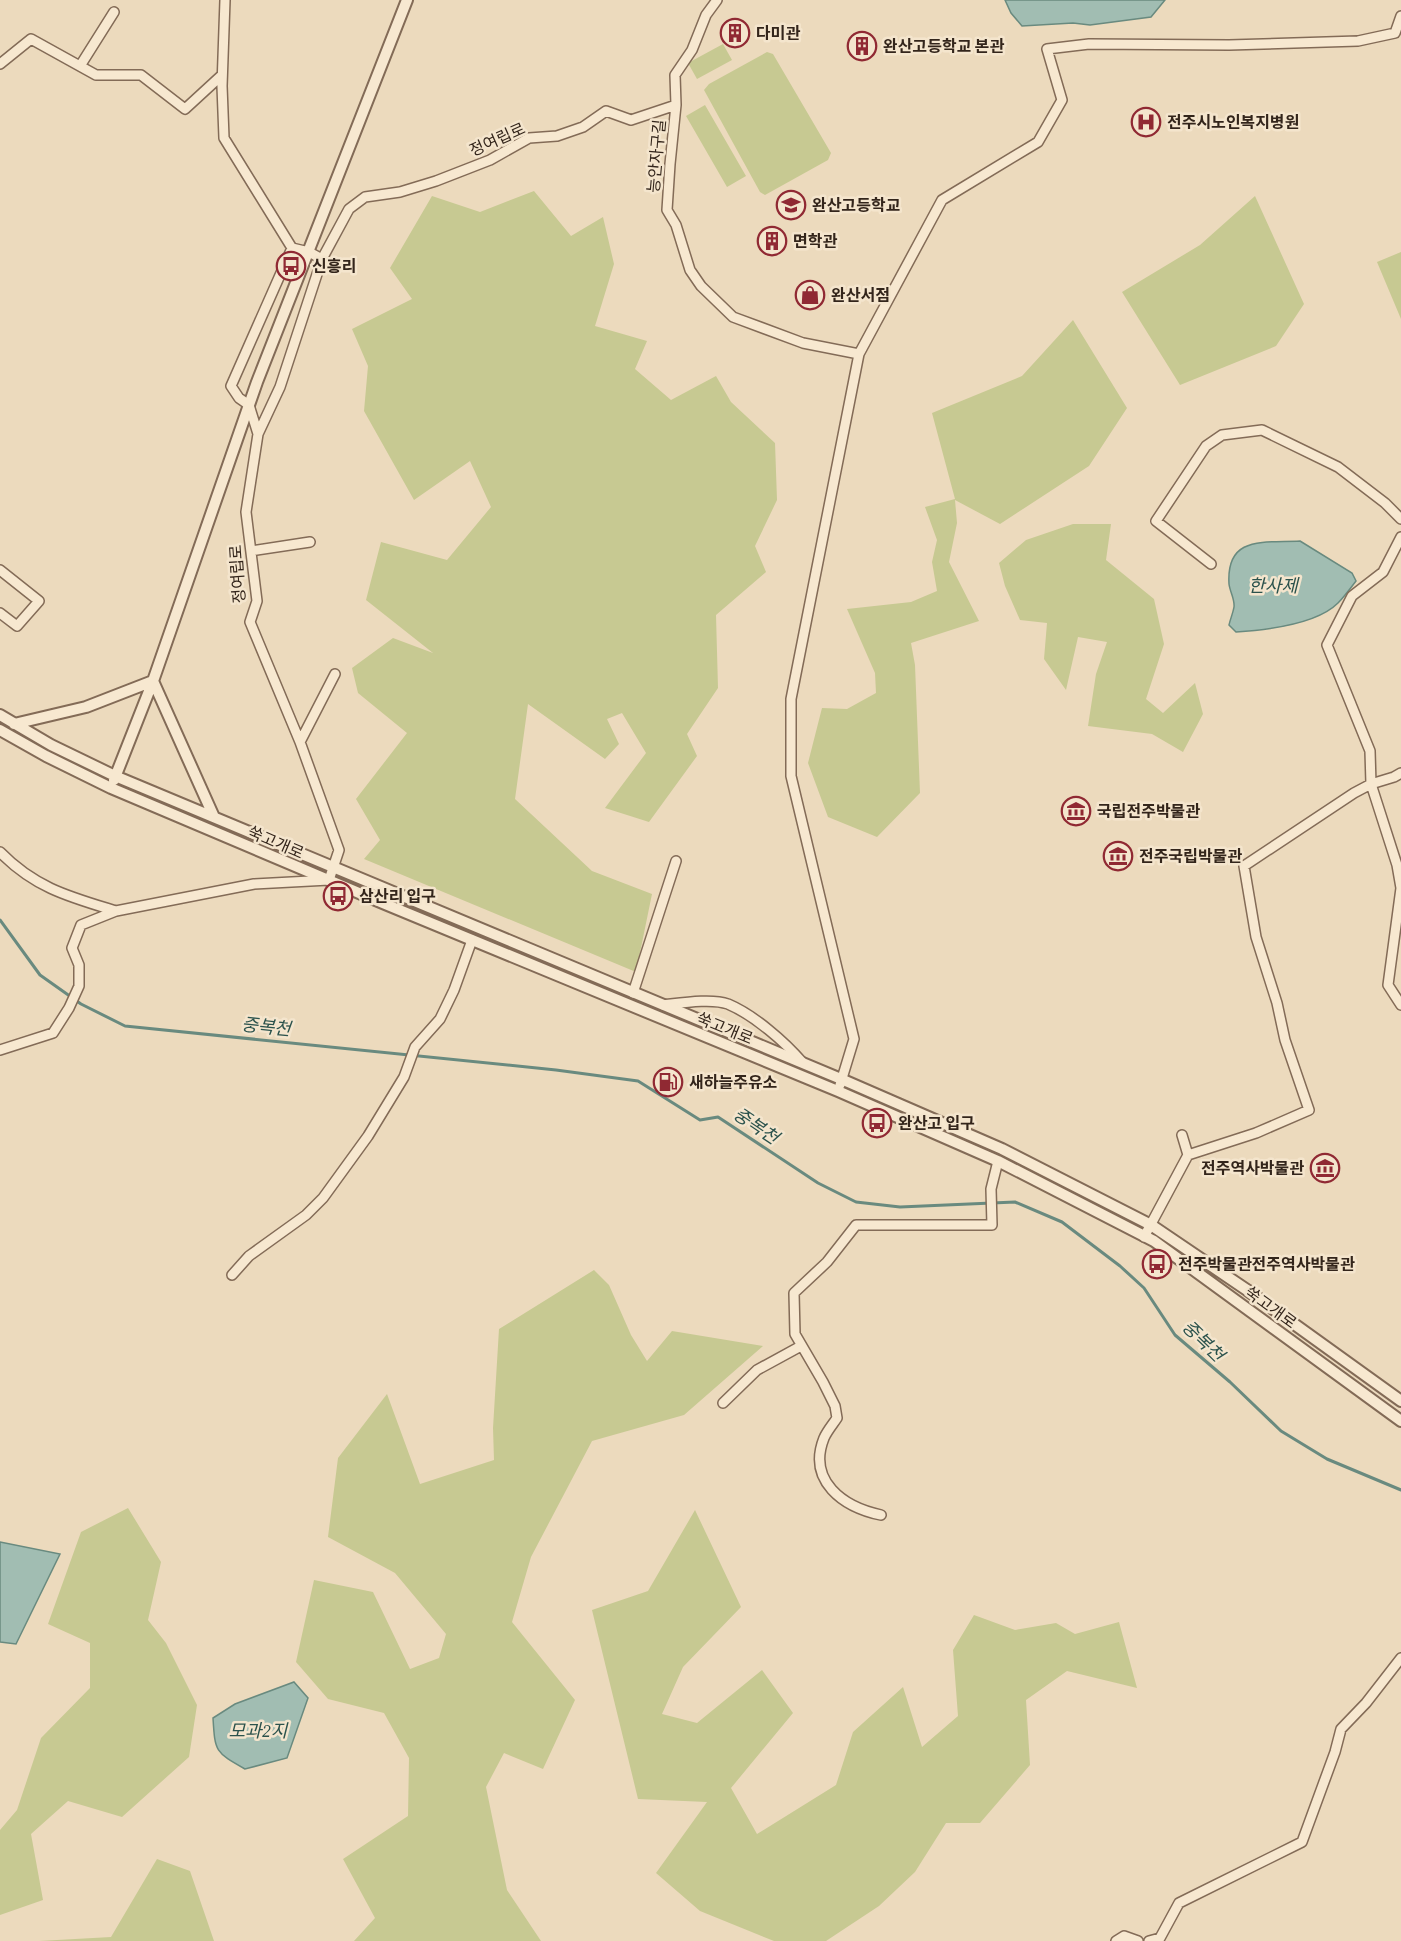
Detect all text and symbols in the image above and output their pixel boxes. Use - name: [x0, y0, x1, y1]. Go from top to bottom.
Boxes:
- building icon: 다미관: [719, 17, 751, 49]
- place label: 다미관: [756, 22, 800, 44]
- building icon: 완산고등학교 본관: [846, 30, 878, 62]
- place label: 완산고등학교 본관: [883, 35, 1004, 57]
- hospital icon: 전주시노인복지병원: [1130, 106, 1162, 138]
- place label: 전주시노인복지병원: [1167, 111, 1299, 133]
- street label: 정여립로: [466, 117, 529, 161]
- street label: 능안자구길: [642, 118, 670, 194]
- school or university icon: 완산고등학교: [775, 189, 807, 221]
- place label: 완산고등학교: [812, 194, 901, 216]
- building icon: 면학관: [756, 225, 788, 257]
- place label: 면학관: [793, 230, 837, 252]
- bus stop icon: 신흥리: [275, 250, 307, 282]
- place label: 신흥리: [312, 255, 356, 277]
- shop icon: 완산서점: [794, 279, 826, 311]
- place label: 완산서점: [831, 284, 890, 306]
- street label: 정여립로: [224, 544, 250, 604]
- water label: 한사제: [1248, 573, 1300, 598]
- museum icon: 국립전주박물관: [1060, 795, 1092, 827]
- place label: 국립전주박물관: [1097, 800, 1200, 822]
- street label: 쑥고개로: [245, 820, 308, 864]
- museum icon: 전주국립박물관: [1102, 840, 1134, 872]
- place label: 전주국립박물관: [1139, 845, 1242, 867]
- bus stop icon: 삼산리 입구: [322, 880, 354, 912]
- place label: 삼산리 입구: [359, 885, 436, 907]
- street label: 쑥고개로: [694, 1007, 757, 1049]
- water label: 중복천: [240, 1011, 294, 1042]
- fuel station icon: 새하늘주유소: [652, 1066, 684, 1098]
- place label: 새하늘주유소: [689, 1071, 778, 1093]
- water label: 중복천: [729, 1101, 786, 1151]
- bus stop icon: 완산고 입구: [861, 1107, 893, 1139]
- place label: 완산고 입구: [898, 1112, 975, 1134]
- museum icon: 전주역사박물관: [1309, 1152, 1341, 1184]
- place label: 전주역사박물관: [1201, 1157, 1304, 1179]
- bus stop icon: 전주박물관전주역사박물관: [1141, 1248, 1173, 1280]
- place label: 전주박물관전주역사박물관: [1178, 1253, 1355, 1275]
- street label: 쑥고개로: [1241, 1281, 1302, 1333]
- water label: 중복천: [1177, 1314, 1232, 1369]
- water label: 모과2지: [229, 1718, 289, 1743]

